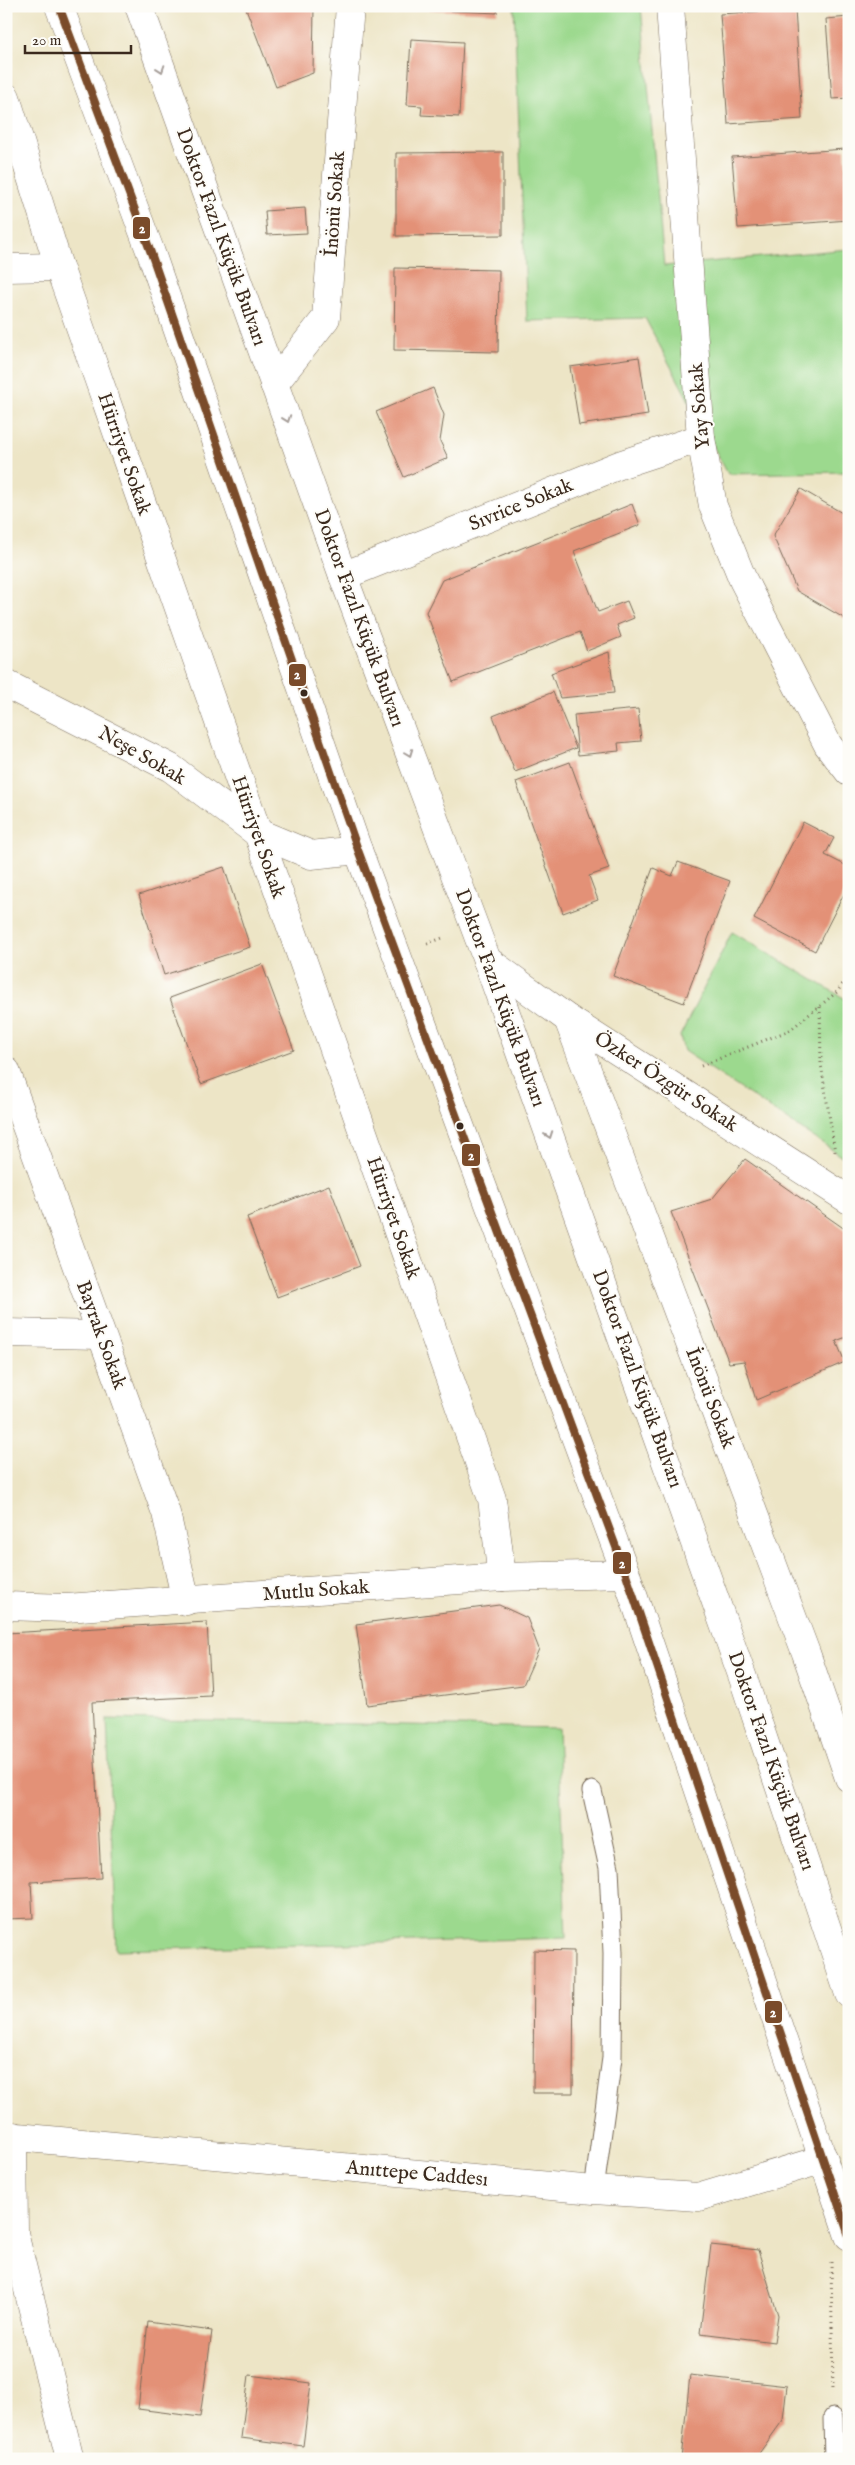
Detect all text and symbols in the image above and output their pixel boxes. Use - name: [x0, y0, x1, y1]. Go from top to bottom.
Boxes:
- scale bar: [25, 22, 131, 54]
- text: 20 m: [32, 31, 62, 50]
- one-way arrow: [155, 64, 165, 73]
- street label: Doktor Fazıl Küçük Bulvarı: [170, 125, 272, 349]
- street label: İnönü Sokak: [319, 150, 351, 258]
- line badge: 2: [132, 216, 151, 240]
- text: 2: [139, 220, 146, 238]
- street label: Yay Sokak: [684, 361, 716, 450]
- street label: Hürriyet Sokak: [91, 389, 157, 519]
- one-way arrow: [281, 414, 291, 423]
- street label: Sıvrice Sokak: [465, 473, 577, 537]
- street label: Doktor Fazıl Küçük Bulvarı: [308, 506, 410, 730]
- line badge: 2: [288, 663, 307, 687]
- text: 2: [294, 666, 301, 684]
- unlabelled marker: [299, 688, 309, 698]
- street label: Neşe Sokak: [94, 721, 191, 791]
- one-way arrow: [403, 748, 413, 756]
- street label: Hürriyet Sokak: [225, 772, 291, 902]
- street label: Doktor Fazıl Küçük Bulvarı: [449, 886, 551, 1110]
- street label: Özker Özgür Sokak: [589, 1026, 743, 1138]
- unlabelled marker: [455, 1121, 465, 1131]
- one-way arrow: [544, 1130, 554, 1139]
- line badge: 2: [461, 1143, 481, 1167]
- text: 2: [468, 1147, 475, 1165]
- street label: Hürriyet Sokak: [360, 1153, 426, 1283]
- street label: Doktor Fazıl Küçük Bulvarı: [586, 1267, 688, 1491]
- street label: Bayrak Sokak: [70, 1277, 132, 1393]
- street label: İnönü Sokak: [679, 1344, 741, 1452]
- line badge: 2: [612, 1551, 632, 1575]
- text: 2: [619, 1555, 626, 1573]
- street label: Mutlu Sokak: [262, 1575, 370, 1607]
- street label: Doktor Fazıl Küçük Bulvarı: [722, 1648, 820, 1874]
- line badge: 2: [764, 2000, 783, 2024]
- text: 2: [770, 2004, 777, 2022]
- street label: Anıttepe Caddesı: [344, 2155, 489, 2193]

